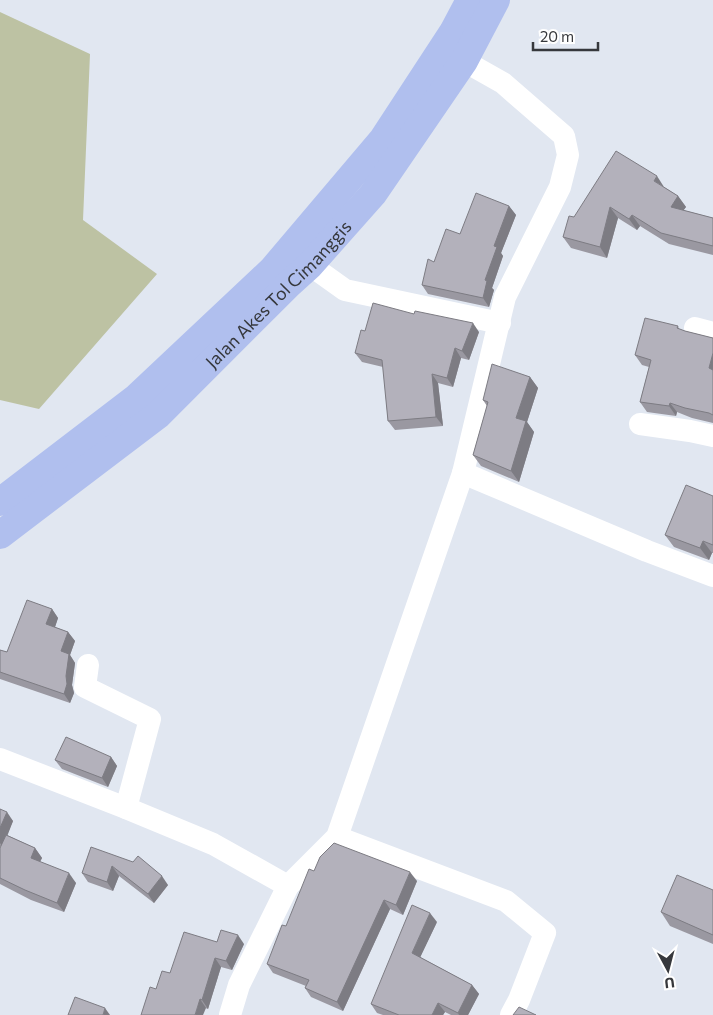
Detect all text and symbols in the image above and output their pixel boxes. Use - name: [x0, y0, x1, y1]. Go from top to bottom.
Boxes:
- scale bar: [533, 20, 598, 52]
- text: 20 m: [540, 27, 574, 45]
- street label: Jalan Akes Tol Cimanggis: [200, 215, 356, 373]
- north arrow: [643, 945, 693, 995]
- text: U: [664, 974, 676, 992]

